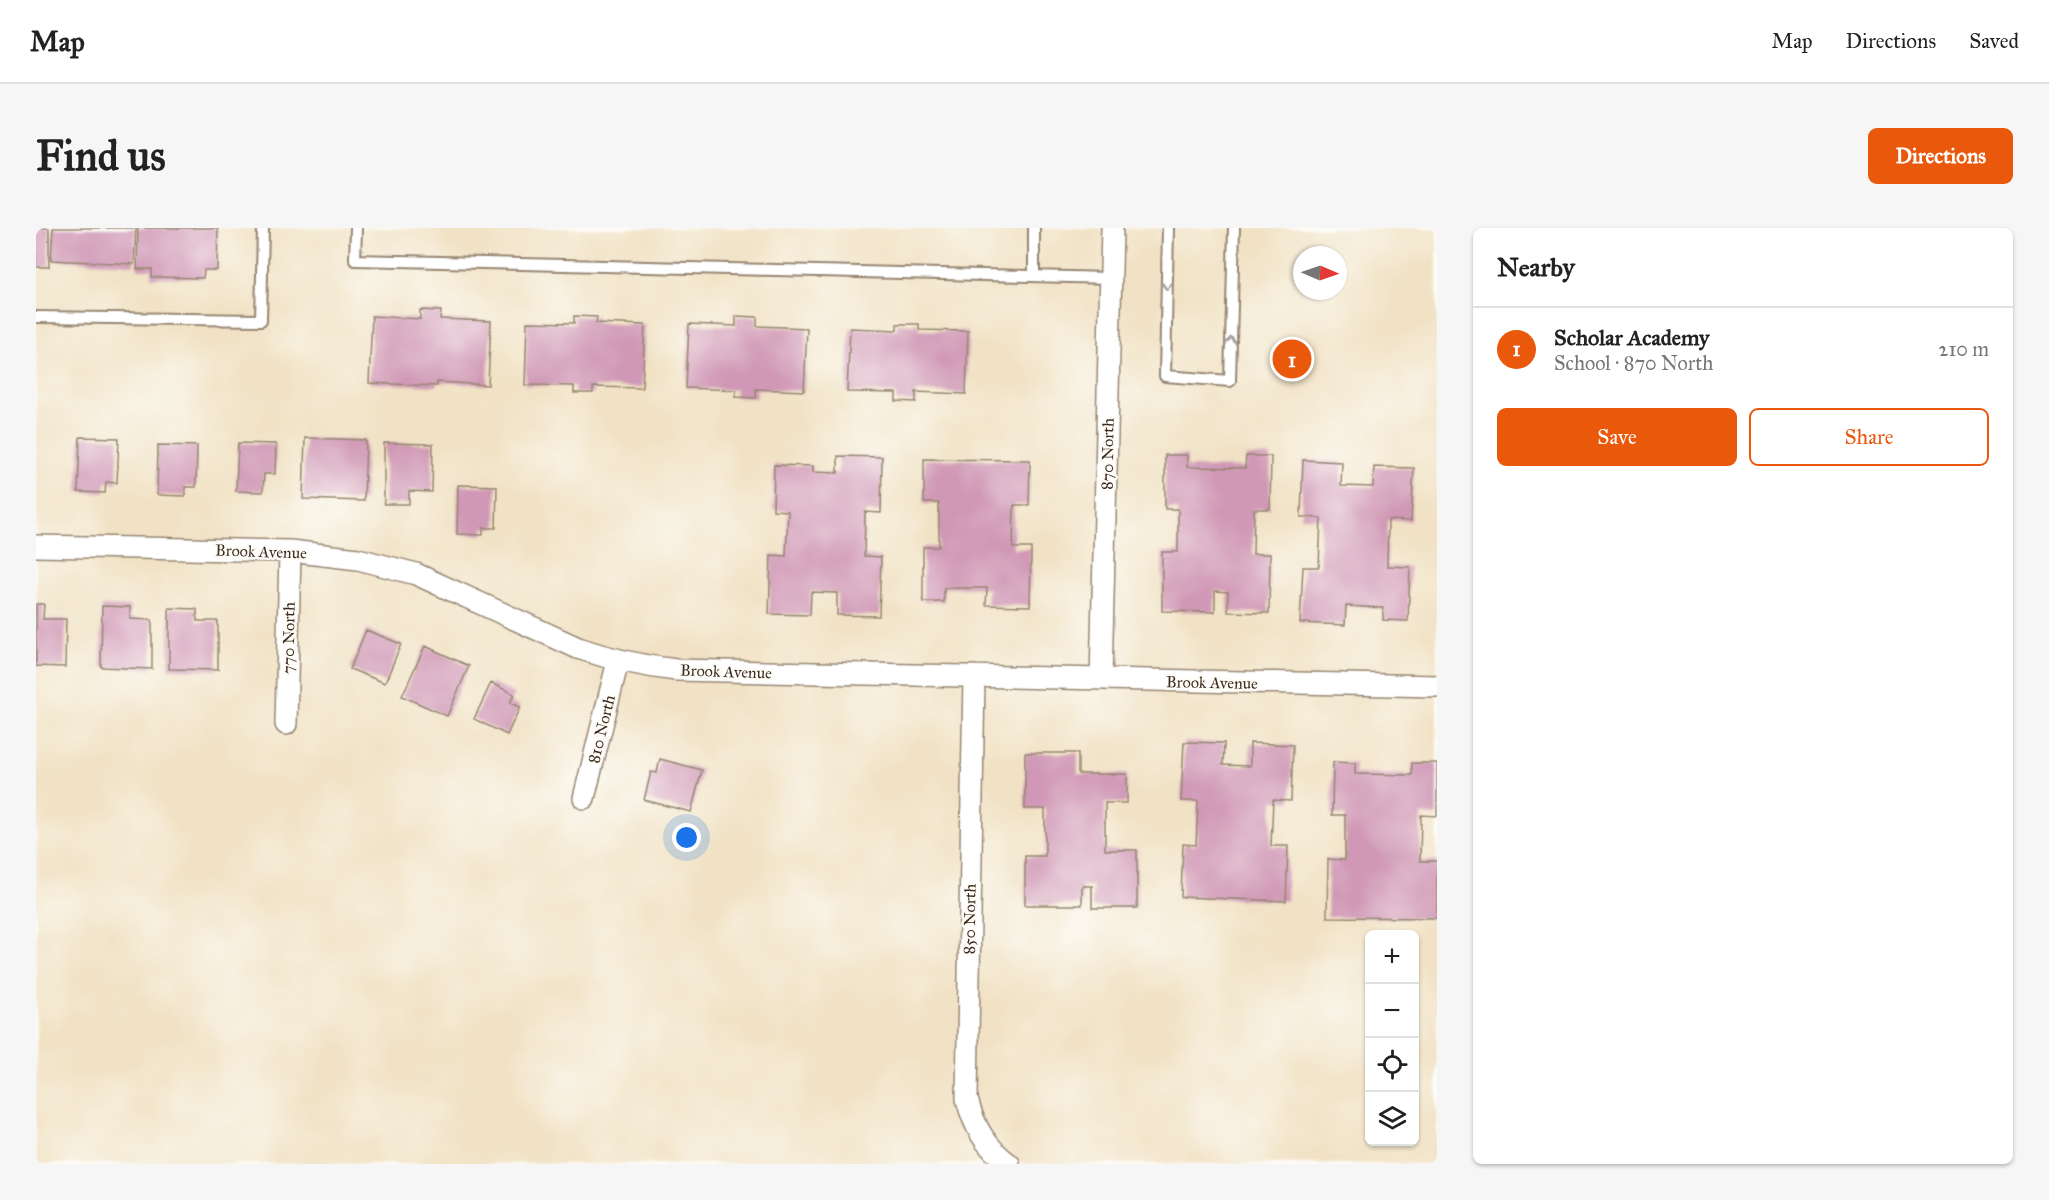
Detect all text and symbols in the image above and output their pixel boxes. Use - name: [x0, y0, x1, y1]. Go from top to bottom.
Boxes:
- text: Map: [30, 24, 85, 59]
- text: Map: [1772, 28, 1813, 54]
- text: Directions: [1846, 28, 1936, 54]
- text: Saved: [1969, 28, 2019, 54]
- button: Directions: [1868, 128, 2013, 184]
- text: Find us: [36, 130, 166, 182]
- north arrow: [1293, 246, 1347, 300]
- text: Nearby: [1497, 251, 1575, 283]
- one-way arrow: [1161, 282, 1173, 291]
- text: Scholar Academy: [1554, 324, 1709, 351]
- pin: 1: [1272, 336, 1312, 382]
- one-way arrow: [1225, 337, 1237, 346]
- text: 1: [1513, 337, 1520, 361]
- text: 210 m: [1939, 337, 1989, 361]
- text: School · 870 North: [1554, 351, 1713, 375]
- button: Save: [1497, 408, 1737, 466]
- button: Share: [1749, 408, 1989, 466]
- street label: 870 North: [1097, 418, 1118, 490]
- street label: Brook Avenue: [215, 540, 307, 563]
- street label: 770 North: [278, 602, 299, 674]
- street label: Brook Avenue: [680, 660, 772, 683]
- street label: Brook Avenue: [1166, 672, 1258, 693]
- street label: 810 North: [584, 693, 619, 765]
- your location: [672, 823, 701, 852]
- street label: 850 North: [959, 883, 980, 955]
- map controls: [1365, 930, 1419, 1146]
- button: +: [1365, 930, 1419, 984]
- button: −: [1365, 984, 1419, 1038]
- button: locate: [1365, 1038, 1419, 1092]
- button: layers: [1365, 1092, 1419, 1146]

